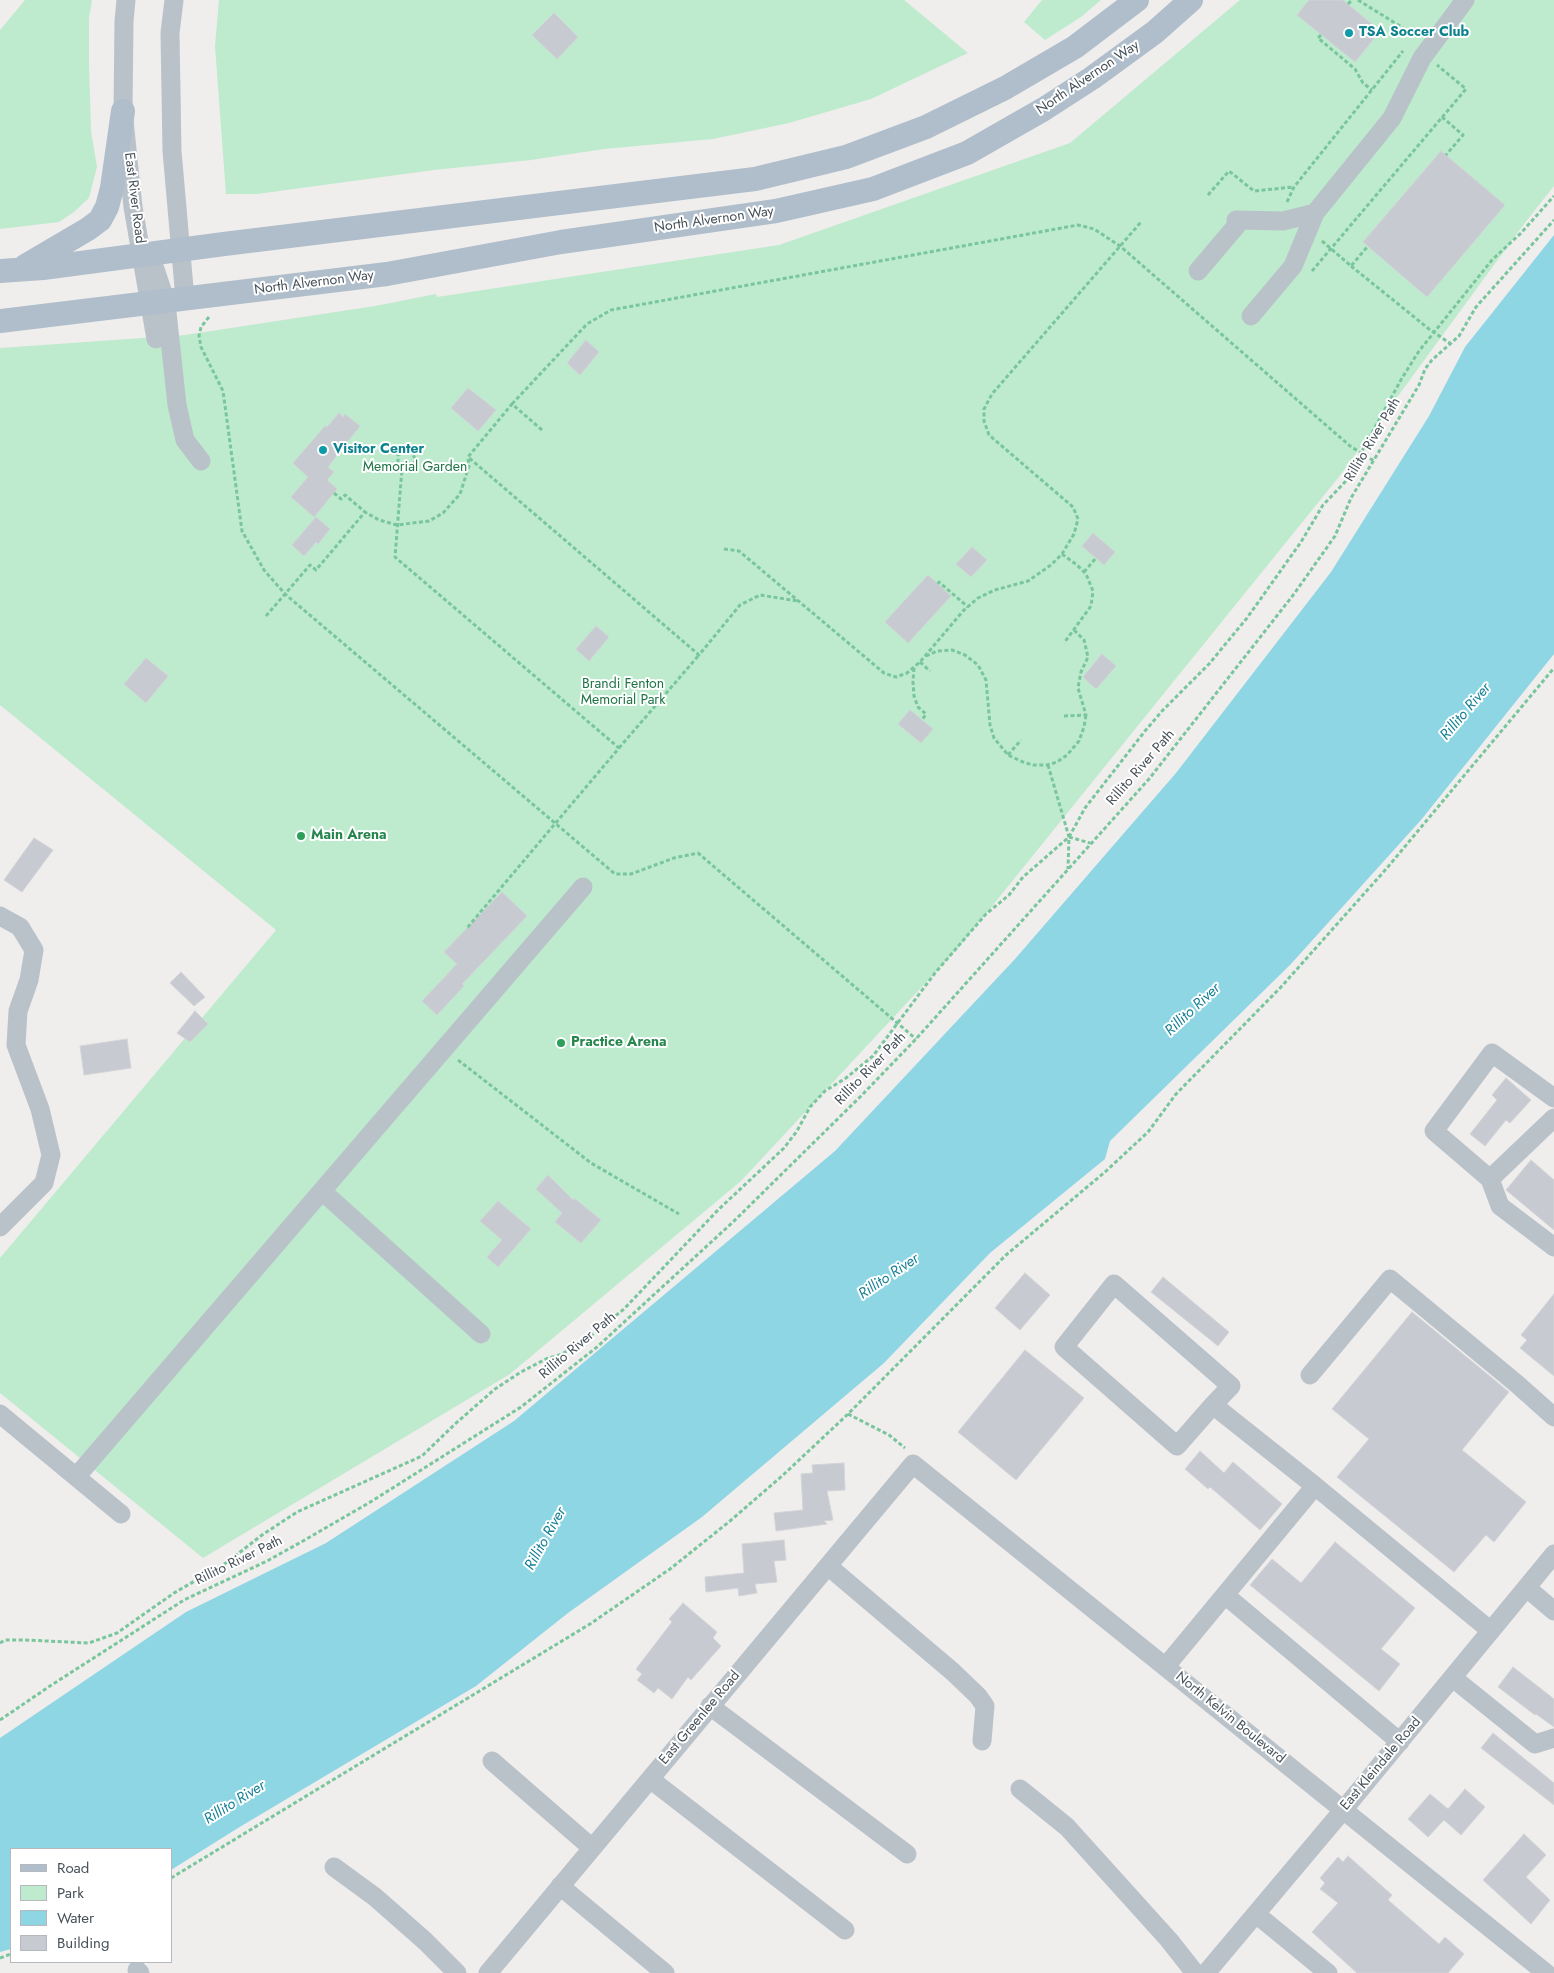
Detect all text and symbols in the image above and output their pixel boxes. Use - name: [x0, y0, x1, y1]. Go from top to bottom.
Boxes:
- place label: TSA Soccer Club: [1359, 25, 1469, 41]
- marker: TSA Soccer Club: [1343, 27, 1355, 39]
- street label: North Alvernon Way: [1033, 37, 1143, 119]
- street label: East River Road: [120, 152, 148, 244]
- street label: North Alvernon Way: [653, 203, 775, 237]
- street label: North Alvernon Way: [253, 267, 375, 299]
- street label: Rillito River Path: [1341, 395, 1405, 485]
- place label: Visitor Center: [333, 442, 424, 458]
- marker: Visitor Center: [317, 444, 329, 456]
- park label: Memorial Garden: [363, 460, 467, 476]
- park label: Brandi Fenton Memorial Park: [581, 677, 665, 710]
- water label: Rillito River: [1437, 680, 1495, 744]
- street label: Rillito River Path: [1103, 727, 1179, 809]
- place label: Main Arena: [311, 828, 387, 844]
- marker: Main Arena: [295, 830, 307, 842]
- water label: Rillito River: [1162, 980, 1224, 1040]
- street label: Rillito River Path: [832, 1029, 910, 1109]
- place label: Practice Arena: [571, 1035, 667, 1051]
- marker: Practice Arena: [555, 1037, 567, 1049]
- water label: Rillito River: [855, 1250, 923, 1304]
- street label: Rillito River Path: [536, 1309, 620, 1383]
- water label: Rillito River: [521, 1504, 571, 1574]
- street label: Rillito River Path: [193, 1533, 285, 1589]
- street label: East Greenlee Road: [656, 1668, 744, 1768]
- street label: North Kelvin Boulevard: [1172, 1669, 1288, 1767]
- street label: East Kleindale Road: [1337, 1714, 1425, 1814]
- water label: Rillito River: [201, 1777, 269, 1829]
- legend: [10, 1848, 172, 1963]
- text: Road: [57, 1857, 89, 1879]
- text: Park: [57, 1882, 84, 1904]
- text: Water: [57, 1907, 94, 1929]
- text: Building: [57, 1932, 109, 1954]

